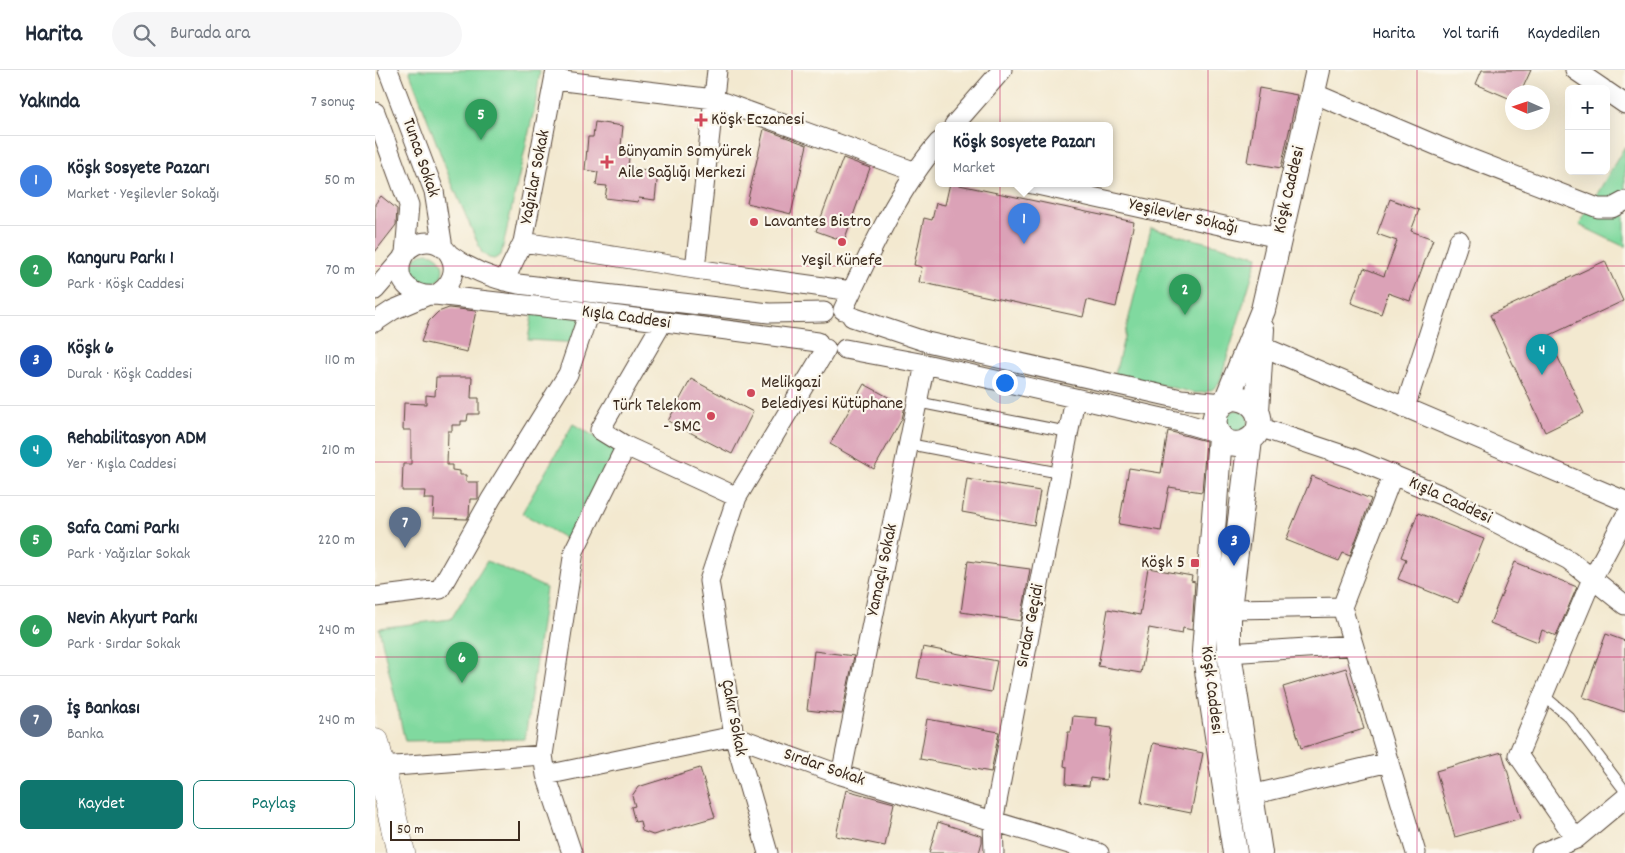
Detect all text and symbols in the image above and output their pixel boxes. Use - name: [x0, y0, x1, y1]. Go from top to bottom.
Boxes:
- search box: [112, 12, 462, 57]
- text: Harita: [25, 18, 82, 52]
- icon: search: [130, 21, 158, 49]
- text: Burada ara: [170, 21, 250, 48]
- text: Harita: [1372, 22, 1415, 47]
- text: Yol tarifi: [1443, 22, 1499, 47]
- text: Kaydedilen: [1527, 22, 1600, 47]
- north arrow: [1505, 85, 1550, 130]
- map controls: [1565, 85, 1610, 175]
- button: +: [1565, 85, 1610, 130]
- text: Yakında: [20, 88, 79, 118]
- text: 7 sonuç: [311, 91, 355, 114]
- pin: 5: [465, 99, 497, 140]
- place label: Köşk Eczanesi: [711, 108, 804, 133]
- marker: Köşk Eczanesi: [695, 114, 707, 126]
- street label: Tunca Sokak: [395, 115, 445, 201]
- popup: [935, 122, 1113, 187]
- street label: Yağızlar Sokak: [515, 128, 557, 226]
- text: Köşk Sosyete Pazarı: [953, 130, 1095, 157]
- button: −: [1565, 130, 1610, 175]
- place label: Bünyamin Somyürek Aile Sağlığı Merkezi: [618, 140, 752, 186]
- street label: Köşk Caddesi: [1268, 144, 1312, 236]
- marker: Bünyamin Somyürek Aile Sağlığı Merkezi: [600, 155, 614, 169]
- text: Köşk Sosyete Pazarı: [67, 156, 209, 183]
- text: Market: [953, 157, 995, 180]
- text: 1: [34, 169, 38, 192]
- text: 50 m: [324, 169, 355, 192]
- text: Market · Yeşilevler Sokağı: [67, 183, 219, 206]
- street label: Yeşilevler Sokağı: [1126, 192, 1240, 242]
- pin: 1: [1008, 203, 1040, 244]
- place label: Lavantes Bistro: [764, 210, 871, 235]
- marker: Lavantes Bistro: [748, 216, 760, 228]
- marker: Yeşil Künefe: [836, 236, 848, 248]
- text: Kanguru Parkı 1: [67, 246, 174, 273]
- place label: Yeşil Künefe: [802, 249, 882, 274]
- text: 2: [33, 259, 40, 282]
- text: 70 m: [325, 259, 355, 282]
- text: Park · Köşk Caddesi: [67, 273, 184, 296]
- pin: 2: [1169, 274, 1201, 315]
- street label: Kışla Caddesi: [580, 299, 672, 337]
- pin: 4: [1526, 334, 1558, 375]
- text: Köşk 6: [67, 336, 114, 363]
- text: 3: [32, 349, 40, 372]
- text: 110 m: [325, 349, 355, 372]
- text: Durak · Köşk Caddesi: [67, 363, 192, 386]
- your location: [992, 370, 1018, 396]
- place label: Melikgazi Belediyesi Kütüphane: [761, 371, 903, 417]
- marker: Melikgazi Belediyesi Kütüphane: [745, 387, 757, 399]
- place label: Türk Telekom - SMC: [613, 394, 701, 440]
- marker: Türk Telekom - SMC: [705, 410, 717, 422]
- text: Rehabilitasyon ADM: [67, 426, 206, 453]
- text: 4: [33, 439, 39, 462]
- text: 210 m: [321, 439, 355, 462]
- text: Yer · Kışla Caddesi: [67, 453, 176, 476]
- street label: Kışla Caddesi: [1404, 471, 1496, 531]
- pin: 7: [389, 507, 421, 548]
- text: Safa Cami Parkı: [67, 516, 179, 543]
- street label: Yamaçlı Sokak: [861, 521, 905, 619]
- pin: 3: [1218, 525, 1250, 566]
- text: 5: [32, 529, 40, 552]
- text: 220 m: [318, 529, 355, 552]
- text: Park · Yağızlar Sokak: [67, 543, 190, 566]
- place label: Köşk 5: [1141, 551, 1185, 576]
- marker: Köşk 5: [1189, 557, 1201, 569]
- street label: Sırdar Geçidi: [1011, 582, 1051, 670]
- text: Nevin Akyurt Parkı: [67, 606, 198, 633]
- text: 6: [32, 619, 40, 642]
- text: 240 m: [318, 619, 355, 642]
- text: Park · Sırdar Sokak: [67, 633, 181, 656]
- pin: 6: [446, 642, 478, 683]
- street label: Köşk Caddesi: [1193, 644, 1229, 736]
- street label: Çakır Sokak: [713, 678, 753, 758]
- text: İş Bankası: [67, 696, 140, 723]
- text: 7: [33, 709, 39, 732]
- text: 240 m: [318, 709, 355, 732]
- text: Banka: [67, 723, 104, 746]
- street label: Sırdar Sokak: [780, 742, 868, 794]
- button: Kaydet: [20, 780, 183, 829]
- button: Paylaş: [193, 780, 355, 829]
- scale bar: [390, 818, 520, 841]
- text: 50 m: [397, 820, 424, 840]

